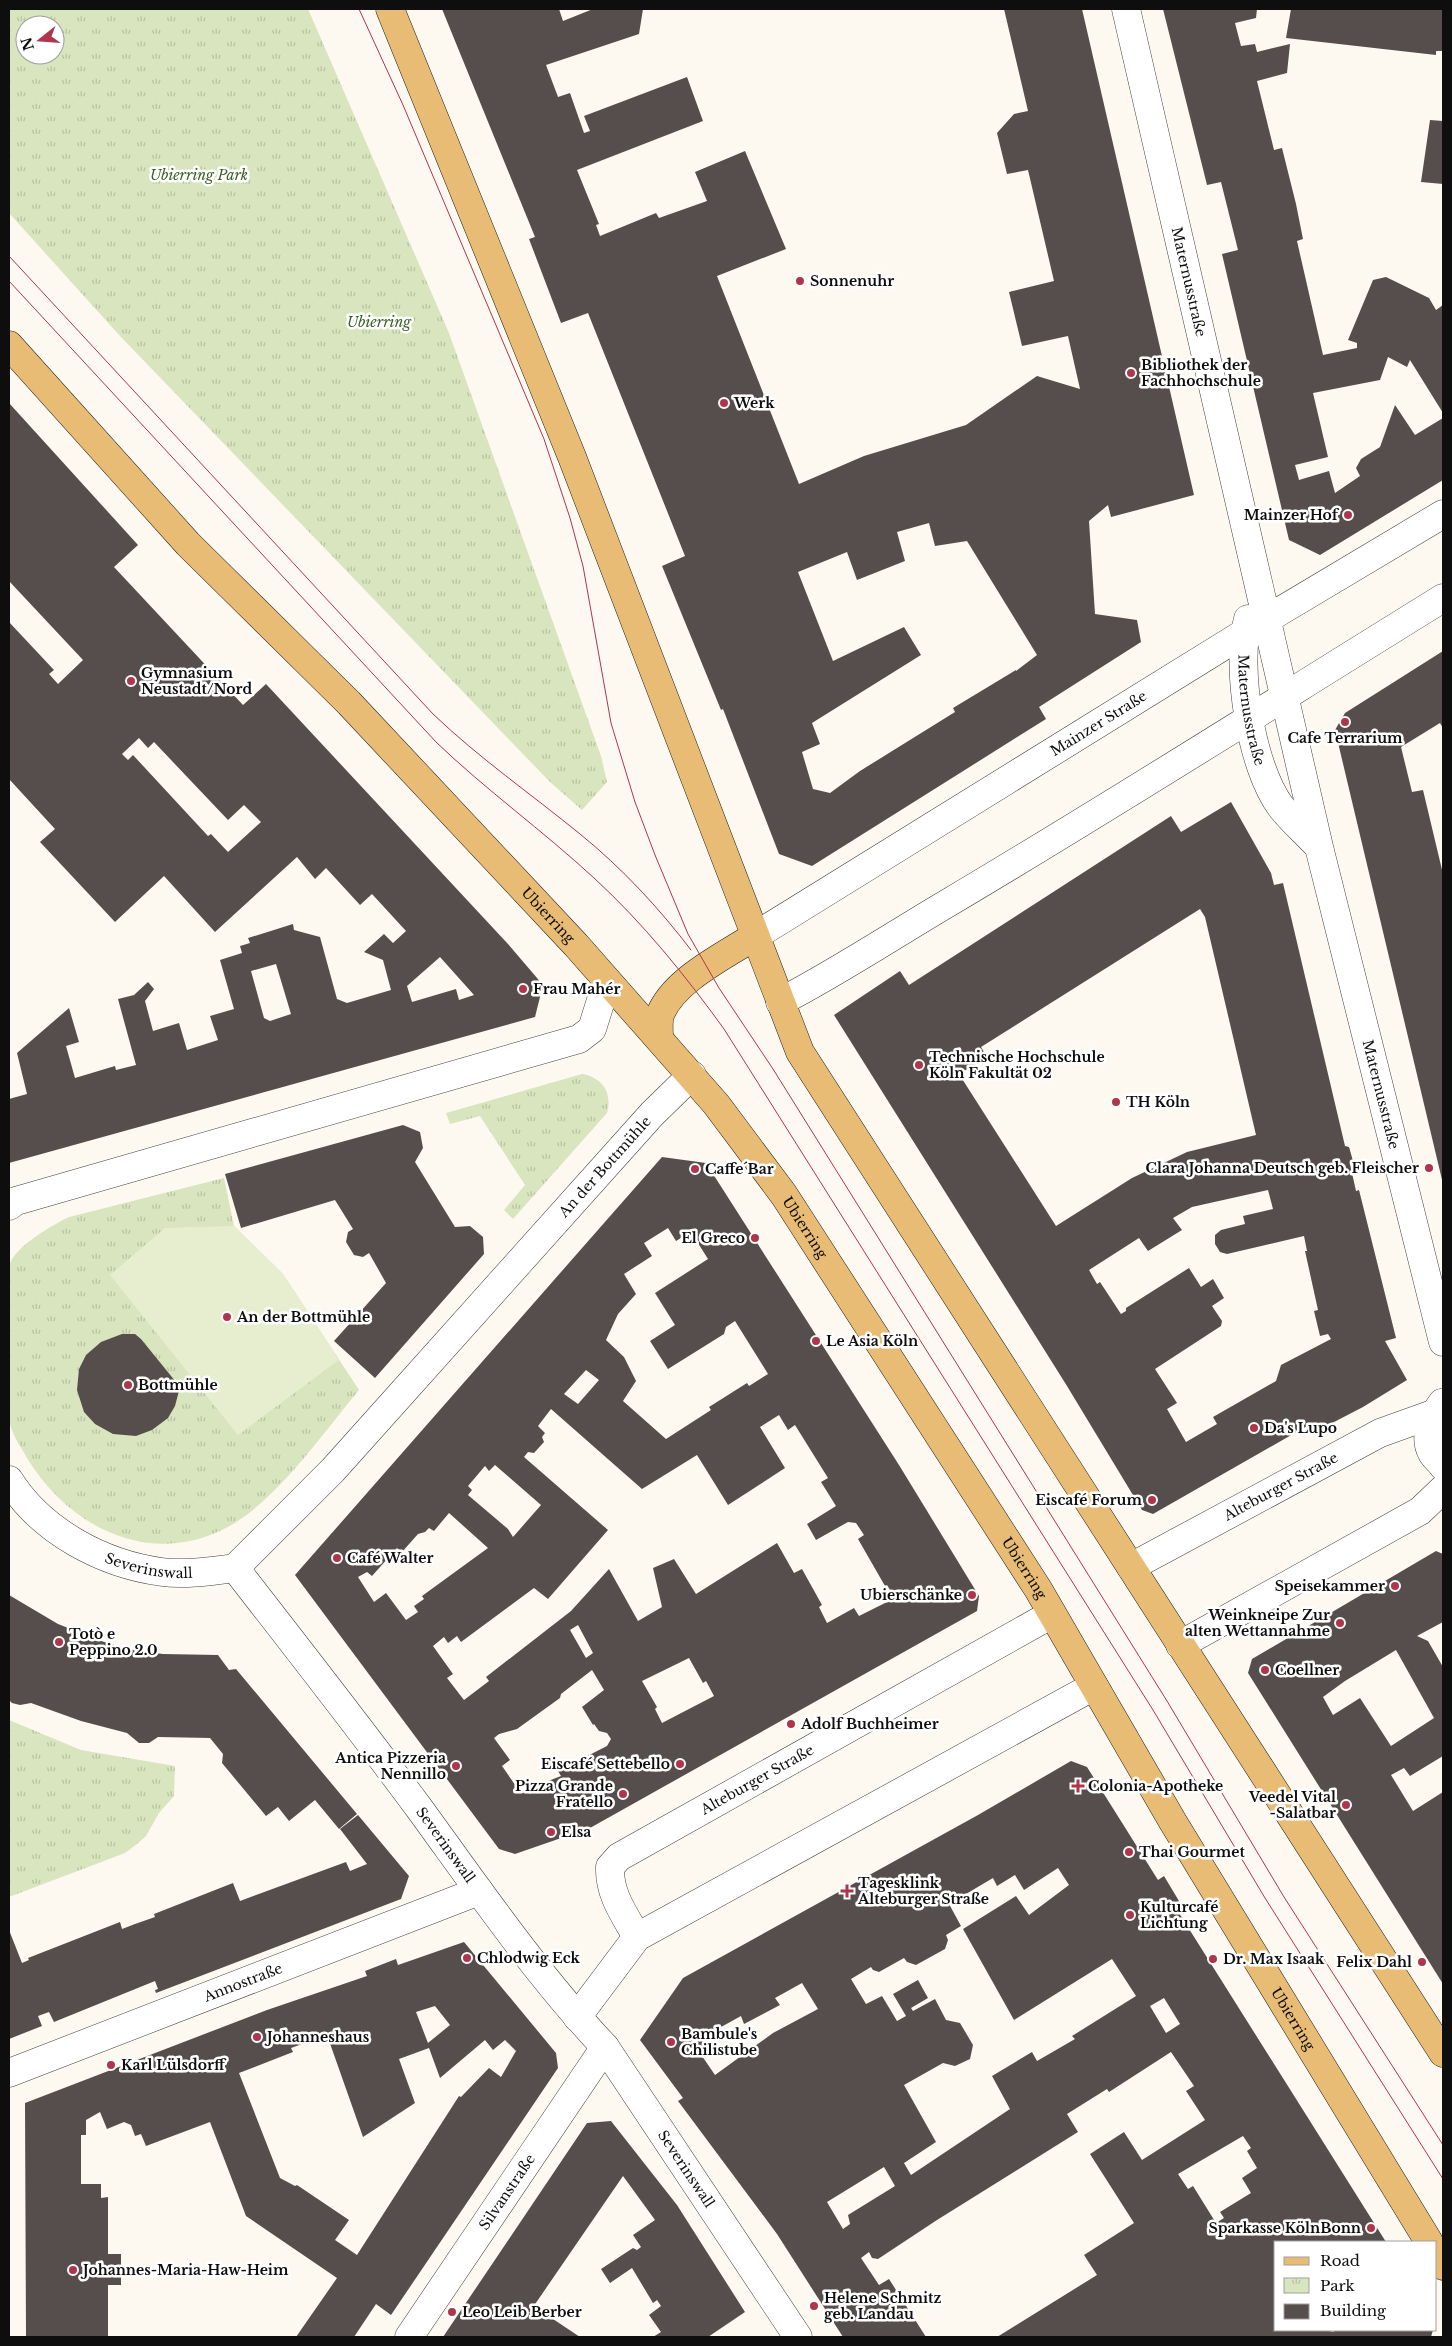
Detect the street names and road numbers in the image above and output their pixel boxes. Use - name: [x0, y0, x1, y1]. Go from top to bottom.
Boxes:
- street label: Maternusstraße: [1167, 225, 1210, 339]
- street label: Maternusstraße: [1234, 654, 1269, 768]
- street label: Mainzer Straße: [1047, 687, 1150, 760]
- street label: Ubierring: [518, 883, 579, 948]
- street label: Maternusstraße: [1359, 1038, 1403, 1151]
- street label: An der Bottmühle: [554, 1112, 655, 1222]
- street label: Ubierring: [778, 1193, 832, 1263]
- street label: Alteburger Straße: [1220, 1448, 1341, 1525]
- street label: Ubierring: [998, 1534, 1051, 1603]
- street label: Severinswall: [102, 1549, 193, 1582]
- street label: Alteburger Straße: [696, 1741, 817, 1819]
- street label: Severinswall: [412, 1803, 479, 1887]
- street label: Annostraße: [200, 1959, 285, 2006]
- street label: Ubierring: [1267, 1984, 1319, 2054]
- street label: Severinswall: [654, 2127, 719, 2211]
- street label: Silvanstraße: [475, 2151, 539, 2233]

